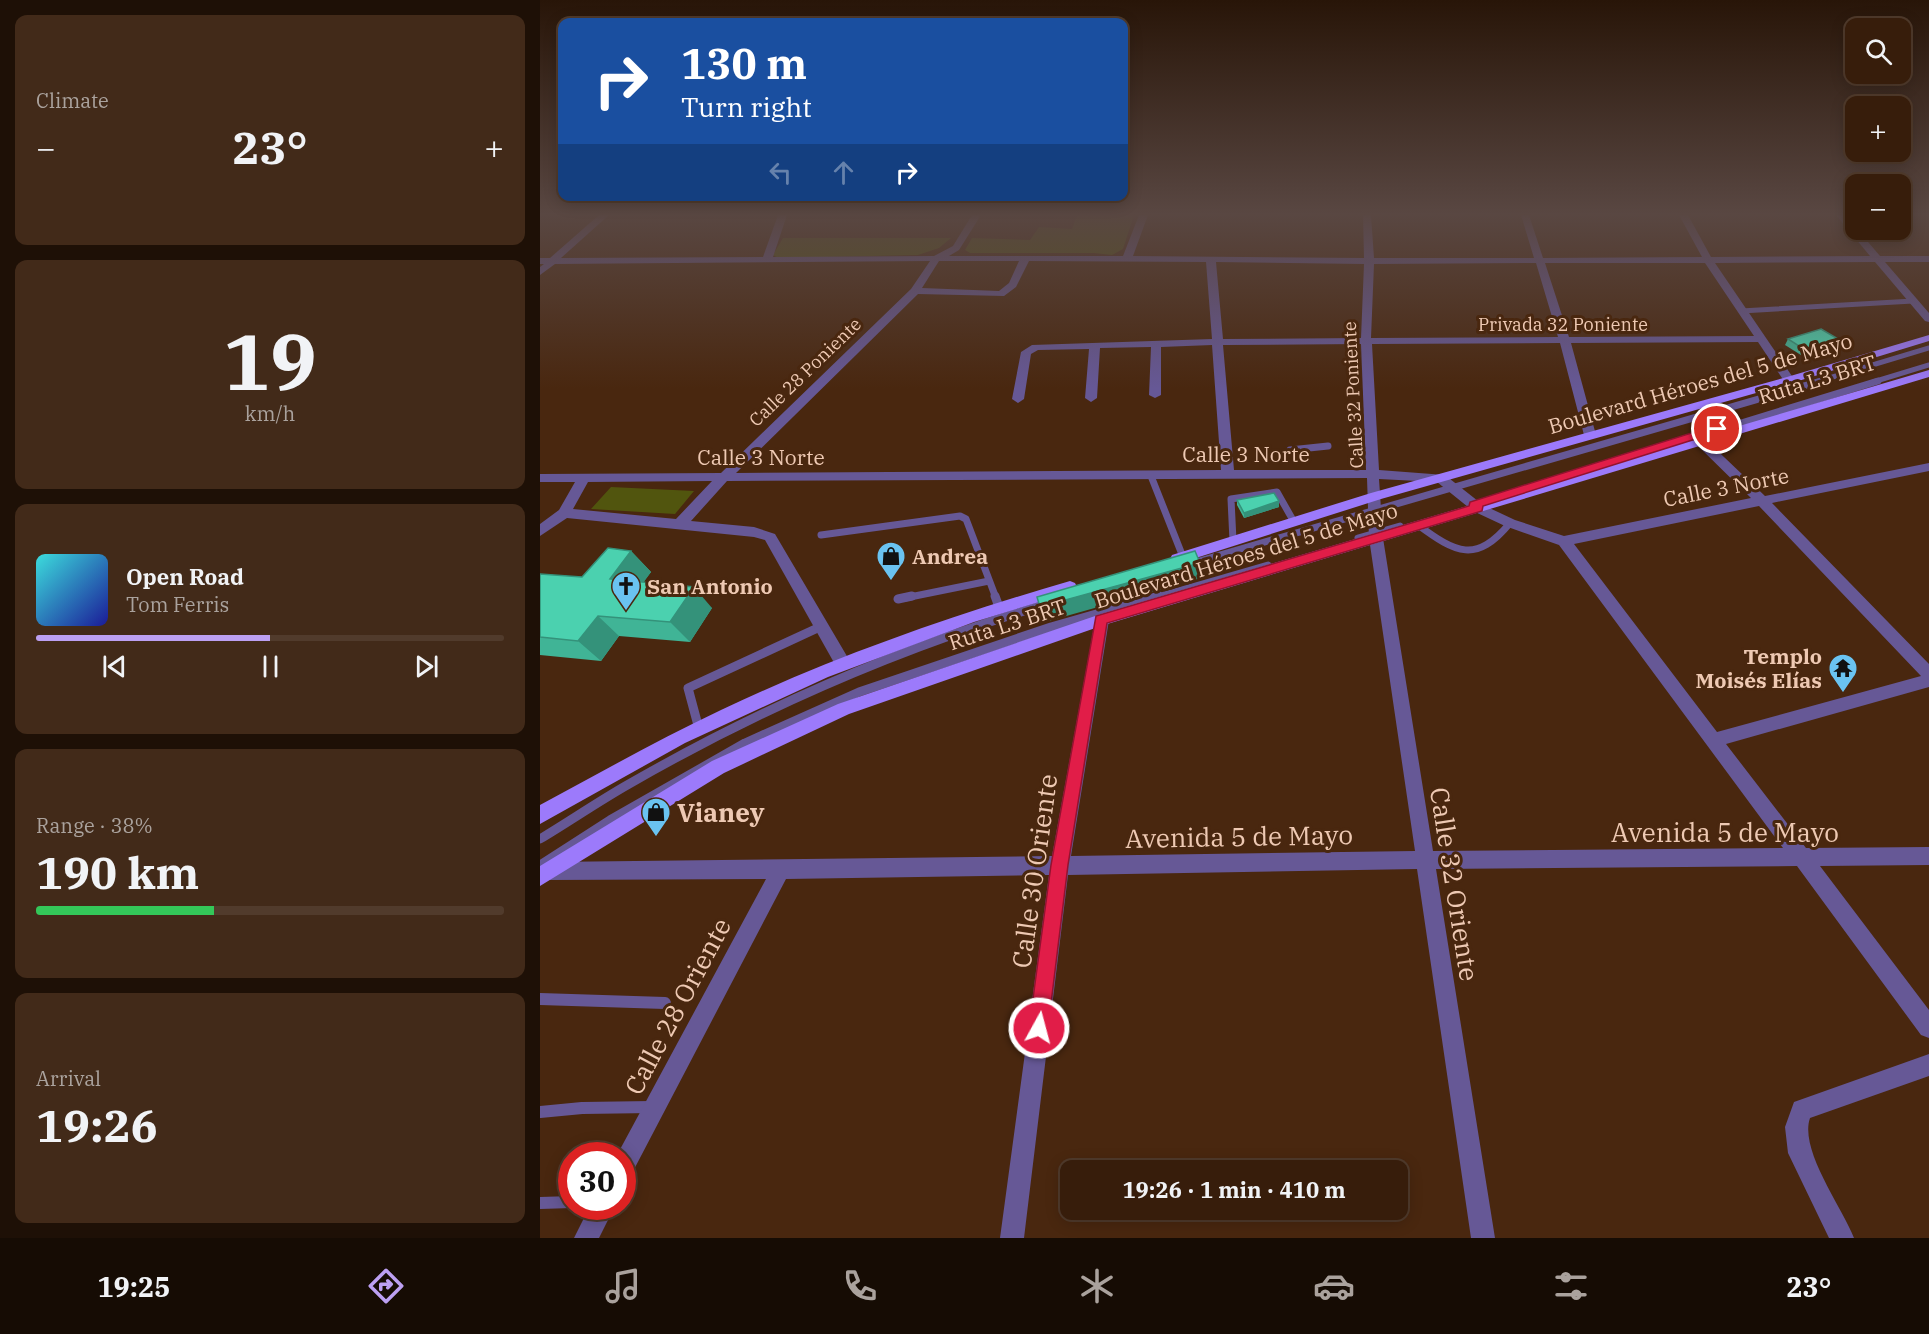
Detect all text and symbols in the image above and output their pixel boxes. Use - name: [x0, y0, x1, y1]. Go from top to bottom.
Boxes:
- map controls: [1845, 18, 1911, 240]
- button: search: [1845, 18, 1911, 84]
- text: 130 m: [681, 36, 807, 91]
- icon: right: [582, 42, 660, 120]
- text: Climate: [36, 87, 109, 114]
- text: Turn right: [681, 89, 812, 124]
- button: +: [1845, 96, 1911, 162]
- text: 23°: [232, 118, 308, 176]
- text: −: [36, 126, 56, 169]
- text: +: [484, 126, 504, 169]
- icon: left: [764, 156, 797, 189]
- icon: ahead: [827, 156, 860, 189]
- icon: right: [890, 156, 923, 189]
- button: −: [1845, 174, 1911, 240]
- text: 19: [223, 310, 317, 411]
- street label: Calle 28 Poniente: [744, 313, 866, 431]
- street label: Privada 32 Poniente: [1478, 313, 1648, 336]
- street label: Calle 32 Poniente: [1338, 321, 1368, 469]
- street label: Boulevard Héroes del 5 de Mayo: [1545, 326, 1855, 440]
- street label: Ruta L3 BRT: [1755, 348, 1879, 410]
- text: km/h: [245, 400, 295, 427]
- pin: [1691, 403, 1742, 454]
- icon: arrive: [1700, 412, 1733, 445]
- street label: Calle 3 Norte: [1182, 440, 1310, 468]
- street label: Calle 3 Norte: [697, 443, 825, 471]
- street label: Calle 3 Norte: [1661, 461, 1791, 513]
- street label: Boulevard Héroes del 5 de Mayo: [1091, 496, 1401, 614]
- shop icon: Andrea: [875, 540, 907, 582]
- place label: Andrea: [912, 542, 988, 570]
- text: Open Road: [126, 562, 244, 591]
- church icon: San Antonio: [610, 570, 642, 612]
- place label: San Antonio: [647, 572, 773, 600]
- text: Tom Ferris: [126, 591, 229, 618]
- street label: Ruta L3 BRT: [945, 592, 1069, 656]
- place label: Templo Moisés Elías: [1695, 642, 1822, 694]
- icon: previous: [98, 650, 131, 683]
- icon: pause: [254, 650, 287, 683]
- icon: next: [410, 650, 443, 683]
- temple icon: Templo Moisés Elías: [1827, 652, 1859, 694]
- street label: Calle 30 Oriente: [1004, 772, 1064, 970]
- street label: Calle 32 Oriente: [1423, 785, 1487, 983]
- place label: Vianey: [677, 795, 765, 829]
- shop icon: Vianey: [640, 796, 672, 838]
- text: Range · 38%: [36, 812, 153, 839]
- street label: Avenida 5 de Mayo: [1611, 815, 1839, 849]
- street label: Avenida 5 de Mayo: [1125, 817, 1353, 855]
- text: 190 km: [36, 843, 199, 901]
- street label: Calle 28 Oriente: [616, 912, 738, 1100]
- position arrow: [1007, 996, 1071, 1060]
- text: Arrival: [36, 1065, 101, 1092]
- text: 19:26: [36, 1096, 158, 1154]
- speed limit sign: 30: [558, 1142, 636, 1220]
- text: 19:26 · 1 min · 410 m: [1122, 1175, 1346, 1204]
- icon: directions: [365, 1265, 407, 1307]
- icon: music: [602, 1265, 644, 1307]
- icon: phone: [839, 1265, 881, 1307]
- icon: climate: [1076, 1265, 1118, 1307]
- icon: car: [1313, 1265, 1355, 1307]
- icon: filters: [1550, 1265, 1592, 1307]
- text: 19:25: [97, 1269, 170, 1304]
- text: 23°: [1786, 1269, 1832, 1304]

